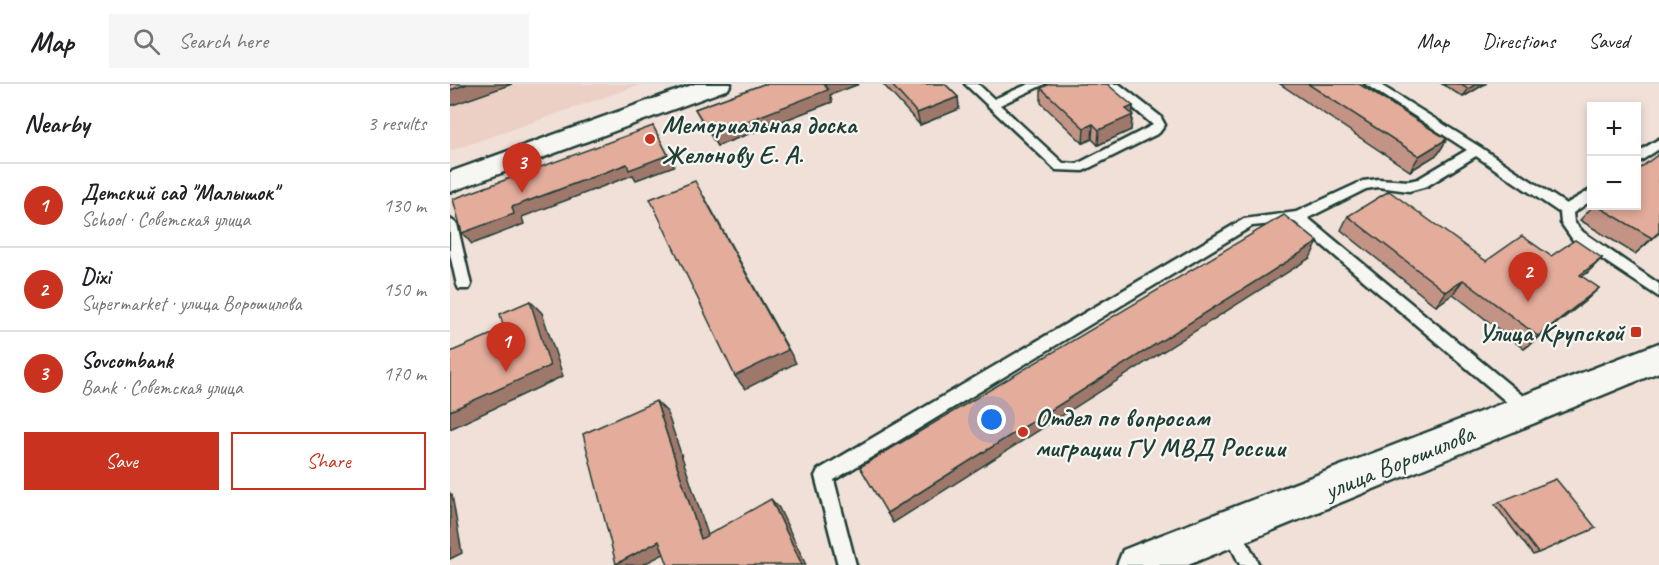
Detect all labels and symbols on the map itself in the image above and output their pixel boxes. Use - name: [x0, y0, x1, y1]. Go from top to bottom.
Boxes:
- place label: Мемориальная доска Желонову Е. А.: [662, 108, 858, 171]
- marker: Мемориальная доска Желонову Е. А.: [643, 132, 657, 146]
- pin: 3: [502, 144, 542, 193]
- pin: 2: [1508, 252, 1548, 302]
- place label: Улица Крупской: [1478, 316, 1626, 349]
- pin: 1: [486, 322, 526, 372]
- marker: Улица Крупской: [1629, 325, 1643, 339]
- place label: Отдел по вопросам миграции ГУ МВД России: [1035, 401, 1288, 464]
- your location: [977, 405, 1006, 434]
- street label: улица Ворошилова: [1317, 416, 1480, 508]
- marker: Отдел по вопросам миграции ГУ МВД России: [1016, 425, 1030, 439]

